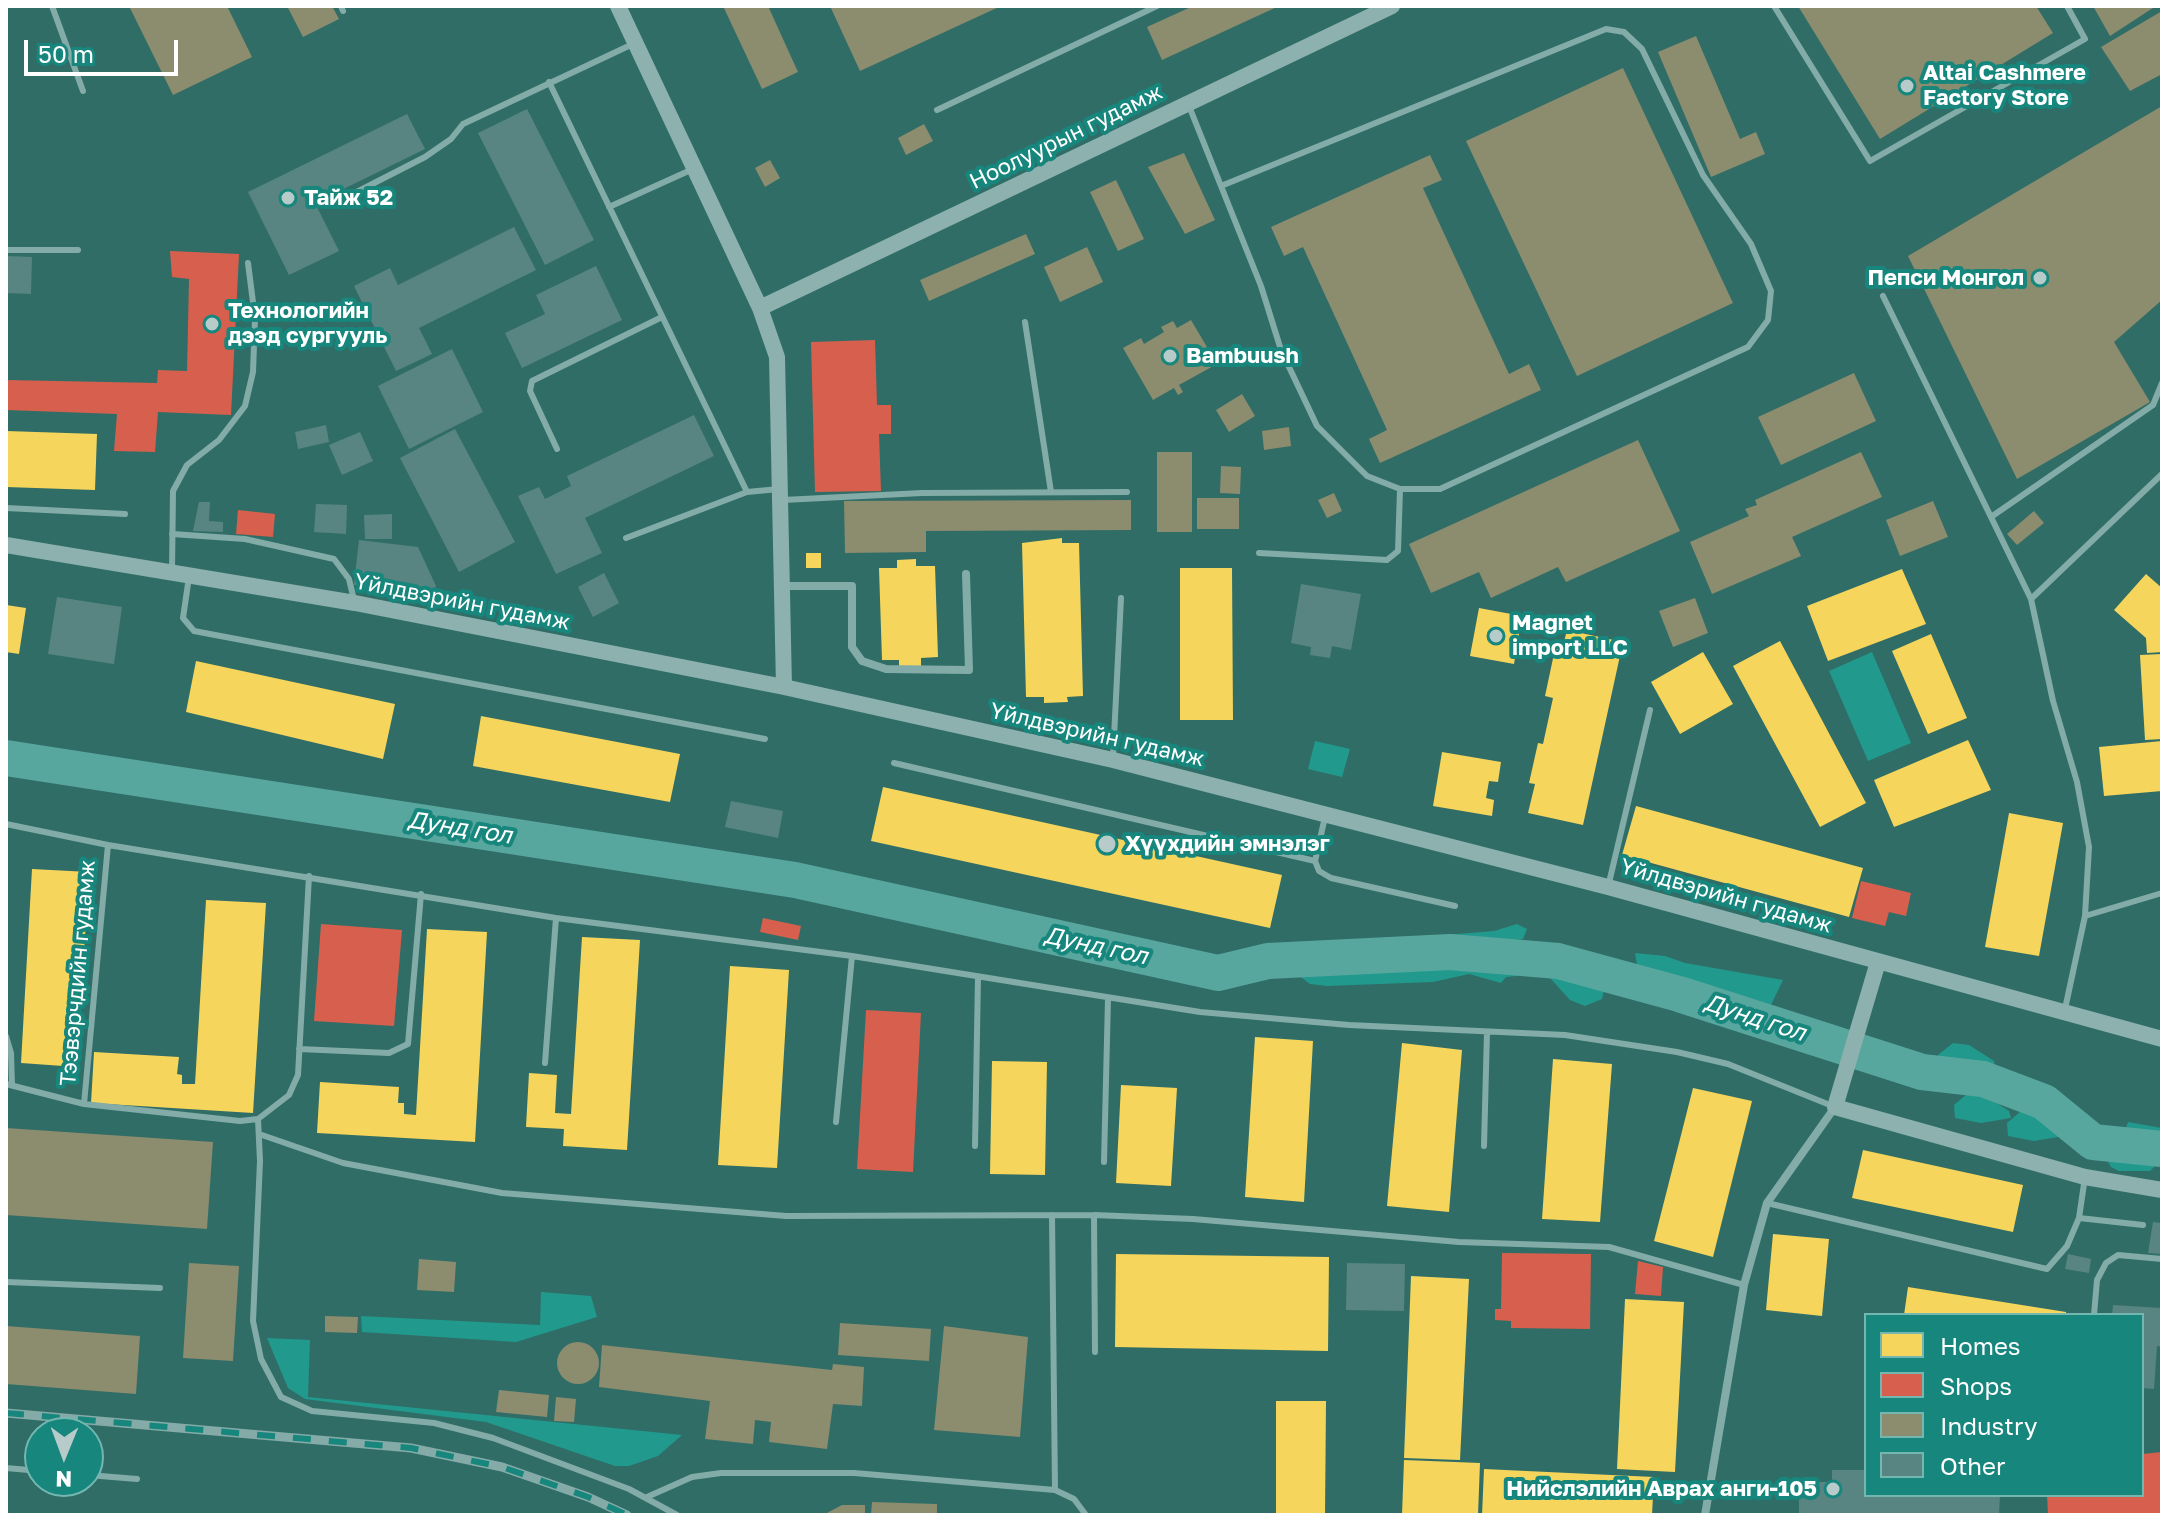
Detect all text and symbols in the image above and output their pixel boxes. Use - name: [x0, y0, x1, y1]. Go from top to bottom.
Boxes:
- scale bar: [28, 24, 182, 74]
- text: 50 m: [38, 39, 94, 68]
- place label: Altai Cashmere Factory Store: [1923, 60, 2086, 112]
- marker: Altai Cashmere Factory Store: [1898, 77, 1916, 95]
- street label: Ноолуурын гудамж: [965, 79, 1167, 195]
- place label: Тайж 52: [304, 185, 393, 211]
- marker: Тайж 52: [279, 189, 297, 207]
- place label: Пепси Монгол: [1868, 265, 2024, 291]
- marker: Пепси Монгол: [2031, 269, 2049, 287]
- place label: Технологийн дээд сургууль: [228, 298, 387, 350]
- marker: Технологийн дээд сургууль: [203, 315, 221, 333]
- place label: Bambuush: [1186, 343, 1299, 369]
- marker: Bambuush: [1161, 347, 1179, 365]
- street label: Yйлдвэрийн гудамж: [352, 568, 572, 636]
- place label: Magnet import LLC: [1512, 610, 1628, 662]
- marker: Magnet import LLC: [1487, 627, 1505, 645]
- street label: Yйлдвэрийн гудамж: [987, 698, 1207, 772]
- water label: Дунд гол: [406, 806, 514, 850]
- place label: Хүүхдийн эмнэлэг: [1125, 831, 1330, 857]
- marker: Хүүхдийн эмнэлэг: [1096, 833, 1118, 855]
- street label: Yйлдвэрийн гудамж: [1617, 853, 1835, 939]
- street label: Тээвэрчдийн гудамж: [55, 859, 101, 1087]
- water label: Дунд гол: [1042, 921, 1150, 971]
- water label: Дунд гол: [1701, 988, 1809, 1048]
- legend: [1864, 1313, 2144, 1497]
- text: Homes: [1940, 1331, 2021, 1360]
- text: Shops: [1940, 1371, 2012, 1400]
- text: Industry: [1940, 1411, 2037, 1440]
- north arrow: [24, 1417, 104, 1497]
- text: Other: [1940, 1451, 2005, 1480]
- text: N: [55, 1466, 72, 1493]
- place label: Нийслэлийн Аврах анги-105: [1506, 1476, 1817, 1502]
- marker: Нийслэлийн Аврах анги-105: [1824, 1480, 1842, 1498]

